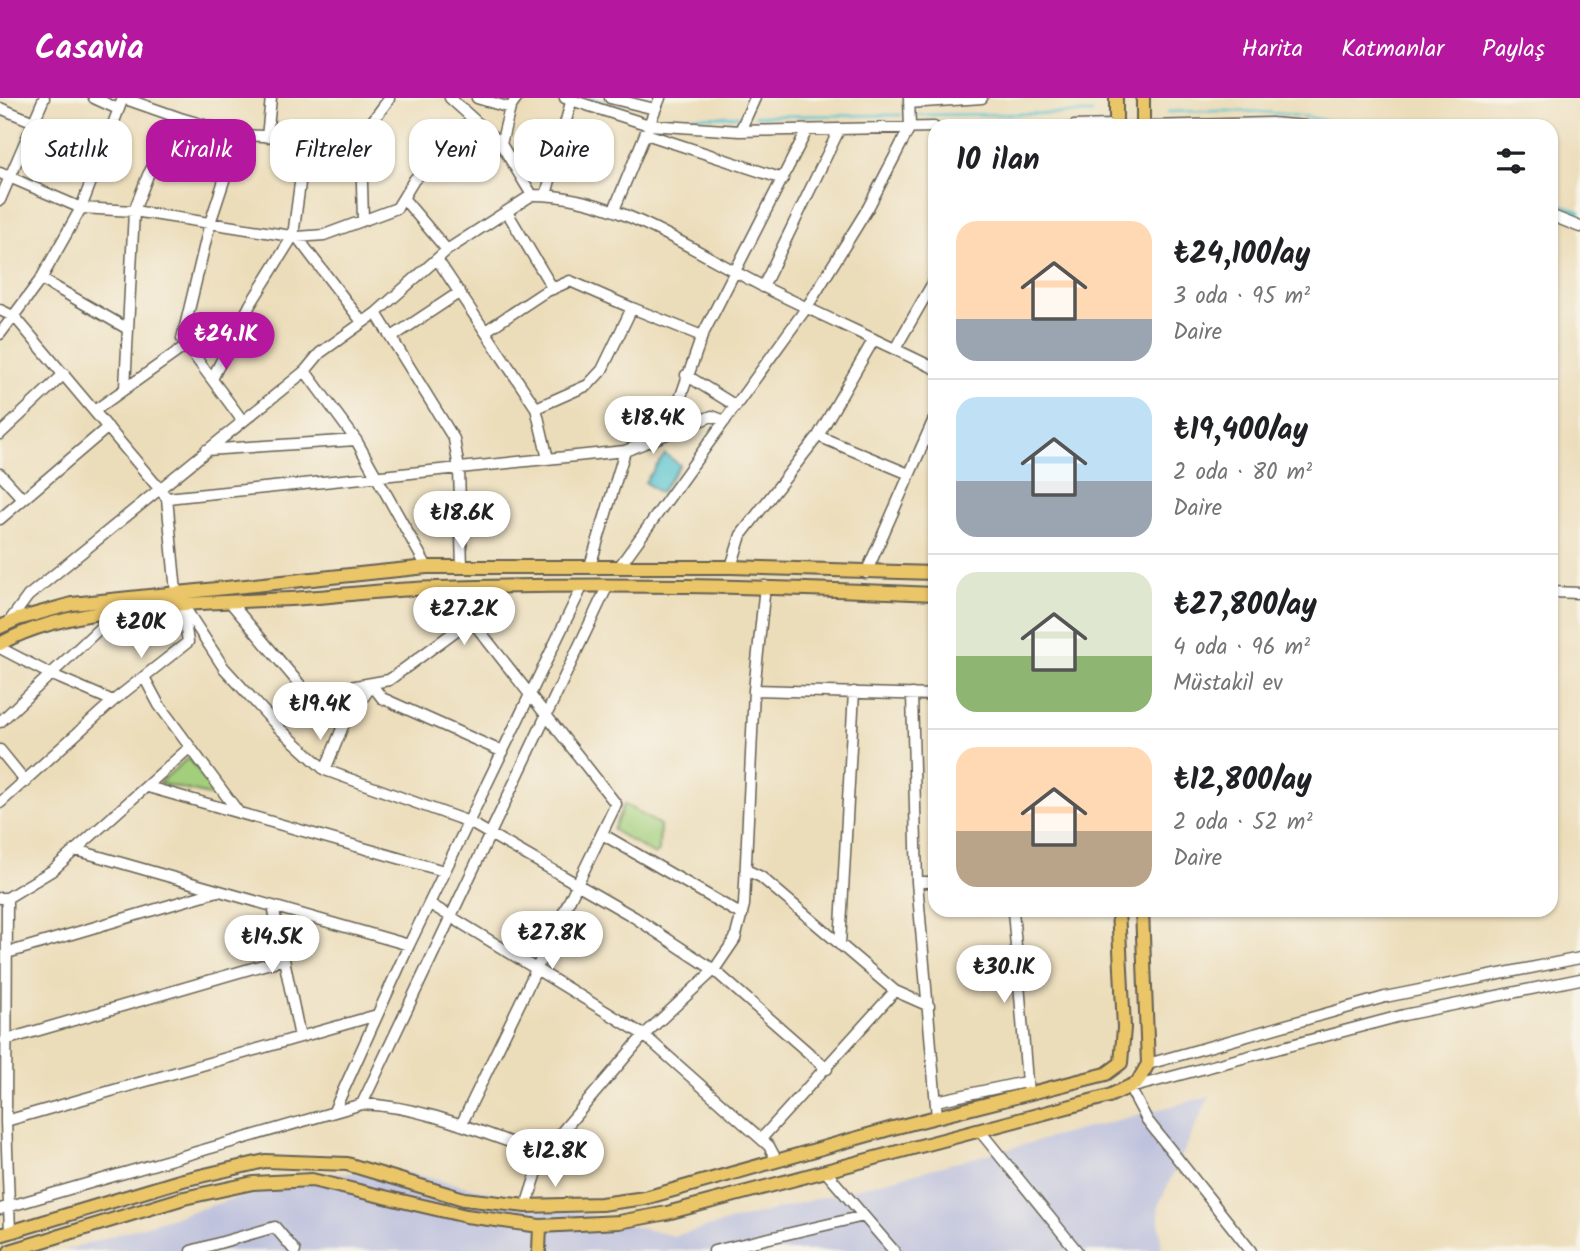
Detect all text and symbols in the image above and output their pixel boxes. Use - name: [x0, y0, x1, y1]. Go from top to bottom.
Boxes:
- text: Casavia: [35, 23, 144, 76]
- text: Harita: [1242, 30, 1303, 69]
- text: Katmanlar: [1341, 30, 1444, 69]
- text: Paylaş: [1482, 30, 1545, 69]
- chip: Satılık: [21, 119, 132, 182]
- chip: Kiralık: [146, 119, 256, 182]
- chip: Filtreler: [270, 119, 395, 182]
- chip: Yeni: [409, 119, 500, 182]
- chip: Daire: [514, 119, 614, 182]
- text: 10 ilan: [956, 137, 1040, 185]
- icon: filters: [1492, 142, 1530, 180]
- text: ₺24,100/ay: [1173, 231, 1310, 279]
- icon: home: [1012, 249, 1096, 333]
- text: 3 oda · 95 m²: [1173, 279, 1310, 315]
- pin: ₺24.1K: [169, 313, 283, 372]
- text: Daire: [1173, 315, 1222, 351]
- text: ₺24.1K: [194, 317, 258, 353]
- pin: ₺18.4K: [596, 396, 710, 456]
- text: ₺18.4K: [620, 401, 686, 437]
- text: ₺19,400/ay: [1173, 407, 1308, 455]
- icon: home: [1012, 425, 1096, 509]
- text: 2 oda · 80 m²: [1173, 455, 1312, 491]
- pin: ₺18.6K: [405, 491, 519, 551]
- text: Daire: [1173, 491, 1222, 527]
- text: ₺18.6K: [430, 496, 494, 532]
- text: ₺27,800/ay: [1173, 582, 1317, 630]
- pin: ₺27.2K: [407, 588, 521, 647]
- text: ₺27.2K: [429, 592, 499, 628]
- icon: home: [1012, 600, 1096, 684]
- pin: ₺20K: [100, 601, 182, 660]
- text: ₺20K: [115, 605, 167, 641]
- text: 4 oda · 96 m²: [1173, 630, 1310, 666]
- text: Müstakil ev: [1173, 666, 1283, 702]
- pin: ₺19.4K: [263, 682, 377, 742]
- text: ₺19.4K: [288, 687, 352, 723]
- text: ₺12,800/ay: [1173, 757, 1312, 805]
- icon: home: [1012, 775, 1096, 859]
- text: 2 oda · 52 m²: [1173, 805, 1313, 841]
- text: Daire: [1173, 841, 1222, 877]
- pin: ₺27.8K: [495, 912, 609, 971]
- pin: ₺14.5K: [215, 916, 329, 975]
- text: ₺27.8K: [517, 916, 587, 952]
- text: ₺14.5K: [240, 920, 304, 956]
- pin: ₺30.1K: [947, 946, 1061, 1005]
- text: ₺30.1K: [972, 950, 1036, 986]
- pin: ₺12.8K: [498, 1130, 612, 1189]
- text: ₺12.8K: [522, 1134, 588, 1170]

